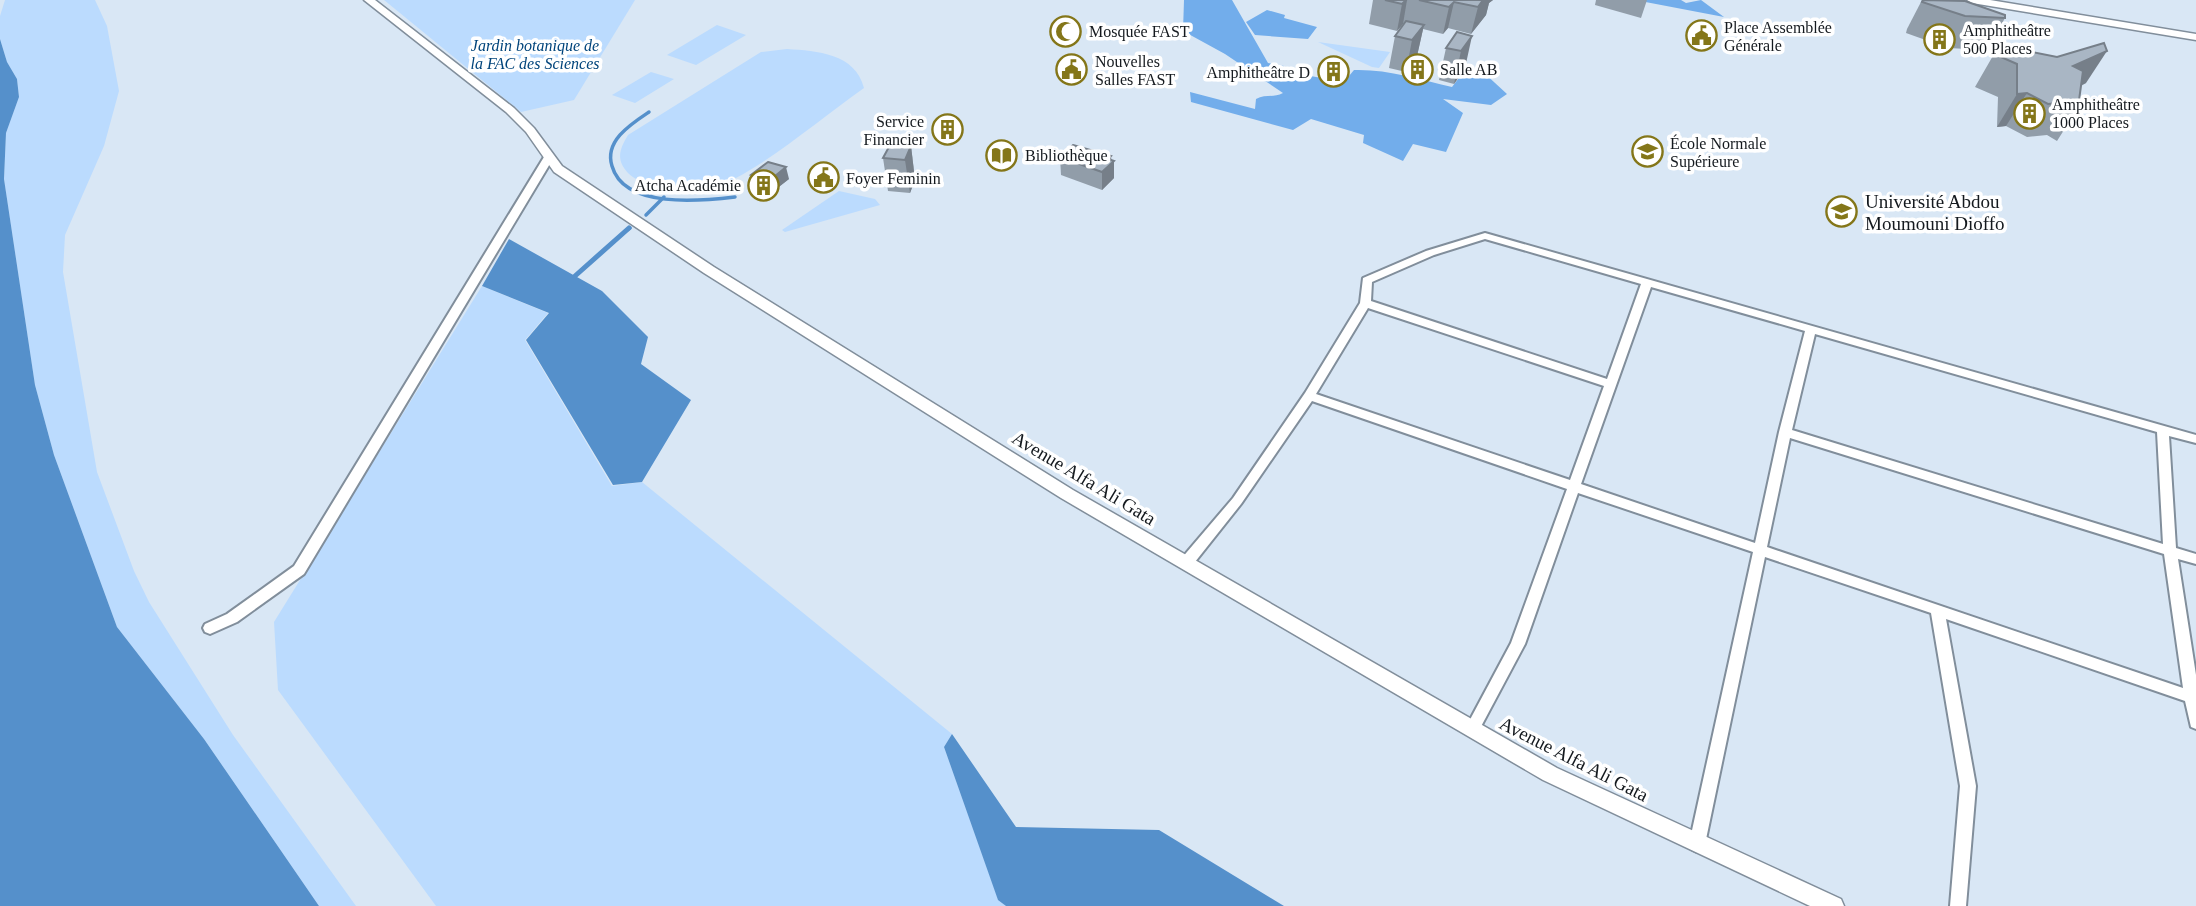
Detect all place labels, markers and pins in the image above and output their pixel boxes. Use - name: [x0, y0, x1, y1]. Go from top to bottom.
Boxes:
- mosque icon: Mosquée FAST: [1049, 14, 1083, 48]
- public building icon: Place Assemblée Générale: [1684, 19, 1718, 53]
- place label: Place Assemblée Générale: [1724, 19, 1832, 54]
- building icon: Amphitheâtre 500 Places: [1923, 22, 1957, 56]
- place label: Amphitheâtre 500 Places: [1963, 22, 2051, 57]
- place label: Mosquée FAST: [1089, 23, 1190, 41]
- building icon: Salle AB: [1400, 52, 1434, 86]
- public building icon: Nouvelles Salles FAST: [1055, 53, 1089, 87]
- place label: Nouvelles Salles FAST: [1095, 53, 1175, 88]
- building icon: Amphitheâtre D: [1316, 55, 1350, 89]
- place label: Salle AB: [1440, 61, 1497, 78]
- place label: Amphitheâtre D: [1206, 64, 1310, 82]
- building icon: Amphitheâtre 1000 Places: [2012, 96, 2046, 130]
- place label: Amphitheâtre 1000 Places: [2052, 96, 2140, 131]
- place label: Service Financier: [864, 113, 925, 148]
- building icon: Service Financier: [930, 113, 964, 147]
- place label: École Normale Supérieure: [1670, 134, 1766, 171]
- school or university icon: École Normale Supérieure: [1630, 135, 1664, 169]
- library icon: Bibliothèque: [985, 138, 1019, 172]
- place label: Bibliothèque: [1025, 147, 1108, 165]
- public building icon: Foyer Feminin: [806, 161, 840, 195]
- building icon: Atcha Académie: [747, 168, 781, 202]
- place label: Foyer Feminin: [846, 170, 941, 188]
- place label: Atcha Académie: [635, 177, 741, 194]
- place label: Université Abdou Moumouni Dioffo: [1865, 191, 2005, 234]
- school or university icon: Université Abdou Moumouni Dioffo: [1825, 195, 1859, 229]

